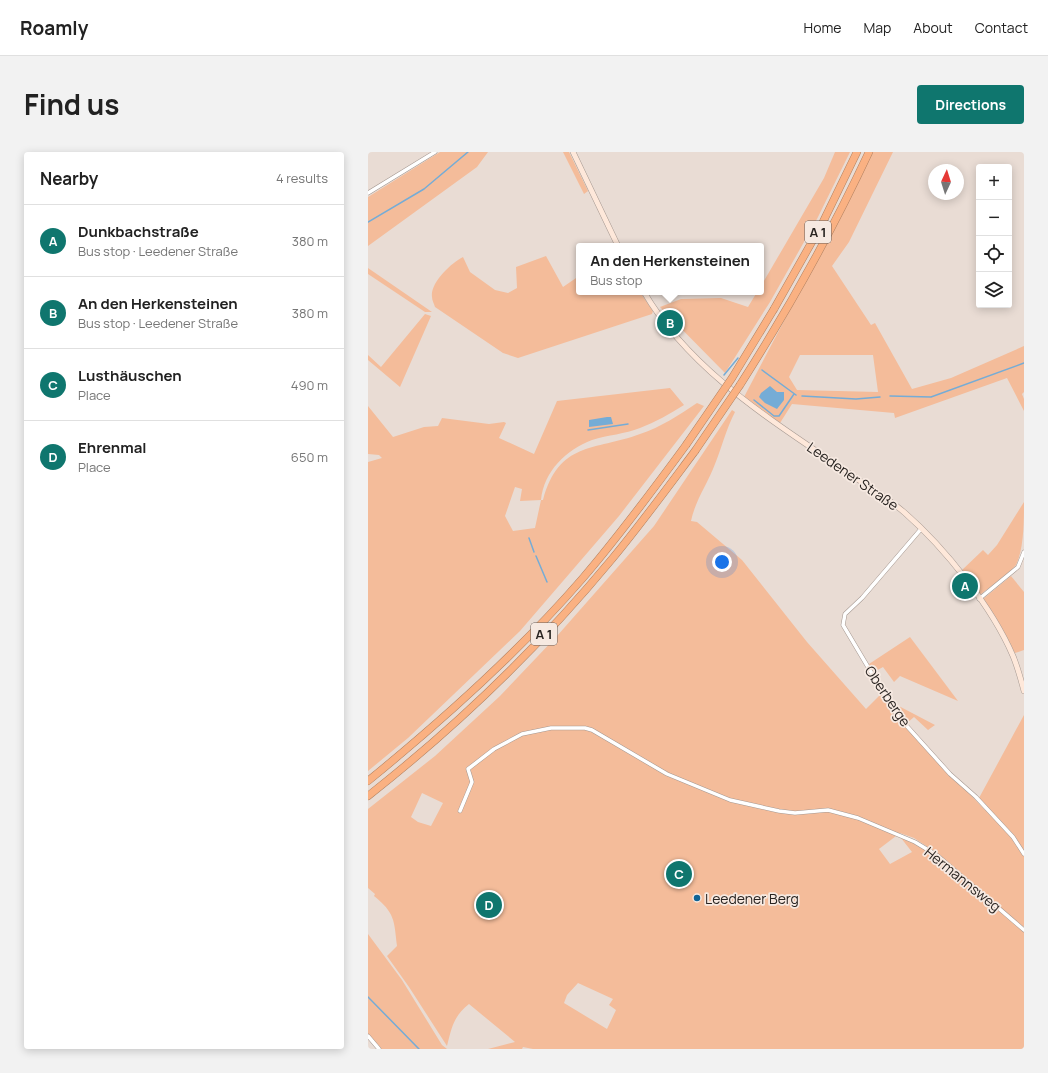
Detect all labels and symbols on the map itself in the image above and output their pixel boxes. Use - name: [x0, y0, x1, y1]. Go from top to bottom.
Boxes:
- north arrow: [928, 164, 964, 200]
- road number: A 1: [805, 221, 831, 243]
- pin: B: [657, 308, 683, 338]
- street label: Leedener Straße: [804, 437, 902, 515]
- your location: [712, 552, 732, 572]
- pin: A: [952, 571, 978, 601]
- road number: A 1: [531, 623, 557, 645]
- street label: Oberberge: [861, 662, 915, 730]
- street label: Hermannsweg: [921, 842, 1005, 916]
- pin: C: [666, 859, 692, 889]
- place label: Leedener Berg: [705, 889, 799, 908]
- pin: D: [476, 890, 502, 920]
- marker: Leedener Berg: [692, 893, 702, 903]

